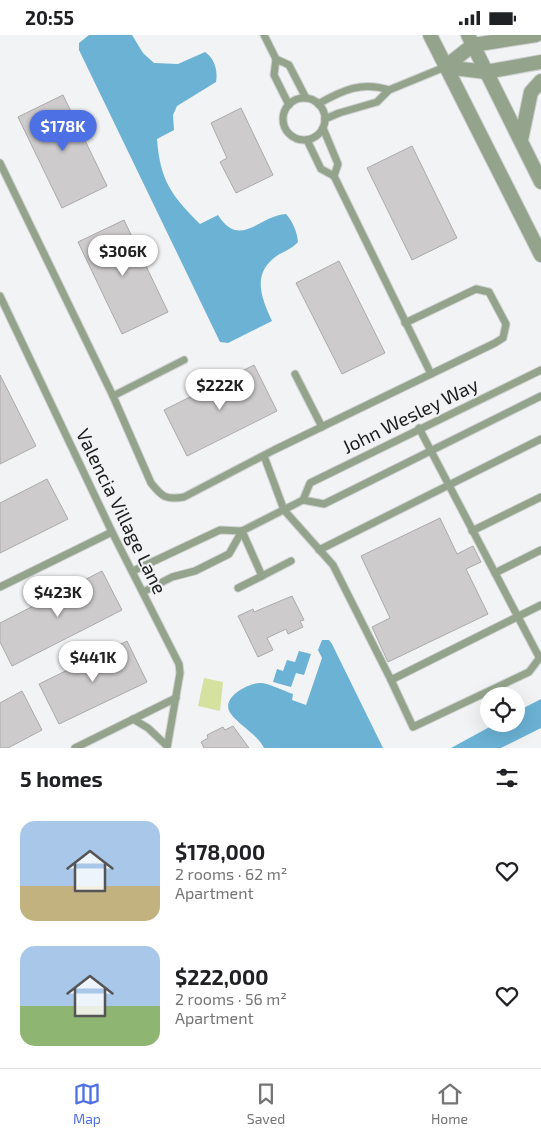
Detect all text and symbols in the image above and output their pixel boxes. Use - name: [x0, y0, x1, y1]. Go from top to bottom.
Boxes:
- text: 20:55: [25, 6, 74, 29]
- pin: $178K: [28, 109, 98, 152]
- text: $178K: [41, 116, 85, 135]
- pin: $306K: [88, 235, 158, 277]
- text: $306K: [99, 241, 147, 260]
- pin: $222K: [185, 369, 255, 411]
- street label: John Wesley Way: [338, 372, 482, 458]
- text: $222K: [196, 375, 244, 394]
- street label: Valencia Village Lane: [72, 425, 172, 597]
- pin: $423K: [23, 575, 93, 618]
- text: $423K: [34, 582, 82, 601]
- pin: $441K: [58, 641, 128, 683]
- text: $441K: [70, 647, 116, 666]
- map controls: [480, 687, 525, 732]
- button: locate: [480, 687, 525, 732]
- icon: filters: [493, 764, 521, 792]
- text: 5 homes: [20, 766, 103, 791]
- text: $178,000: [175, 839, 265, 864]
- icon: home: [60, 841, 120, 901]
- icon: heart: [493, 857, 521, 885]
- text: 2 rooms · 62 m²: [175, 864, 287, 883]
- text: Apartment: [175, 883, 254, 902]
- text: $222,000: [175, 964, 269, 989]
- icon: home: [60, 966, 120, 1026]
- icon: heart: [493, 982, 521, 1010]
- text: 2 rooms · 56 m²: [175, 989, 287, 1008]
- text: Apartment: [175, 1008, 254, 1027]
- tab: Map: [73, 1080, 101, 1127]
- tab: Saved: [247, 1080, 285, 1127]
- tab: Home: [431, 1080, 468, 1127]

